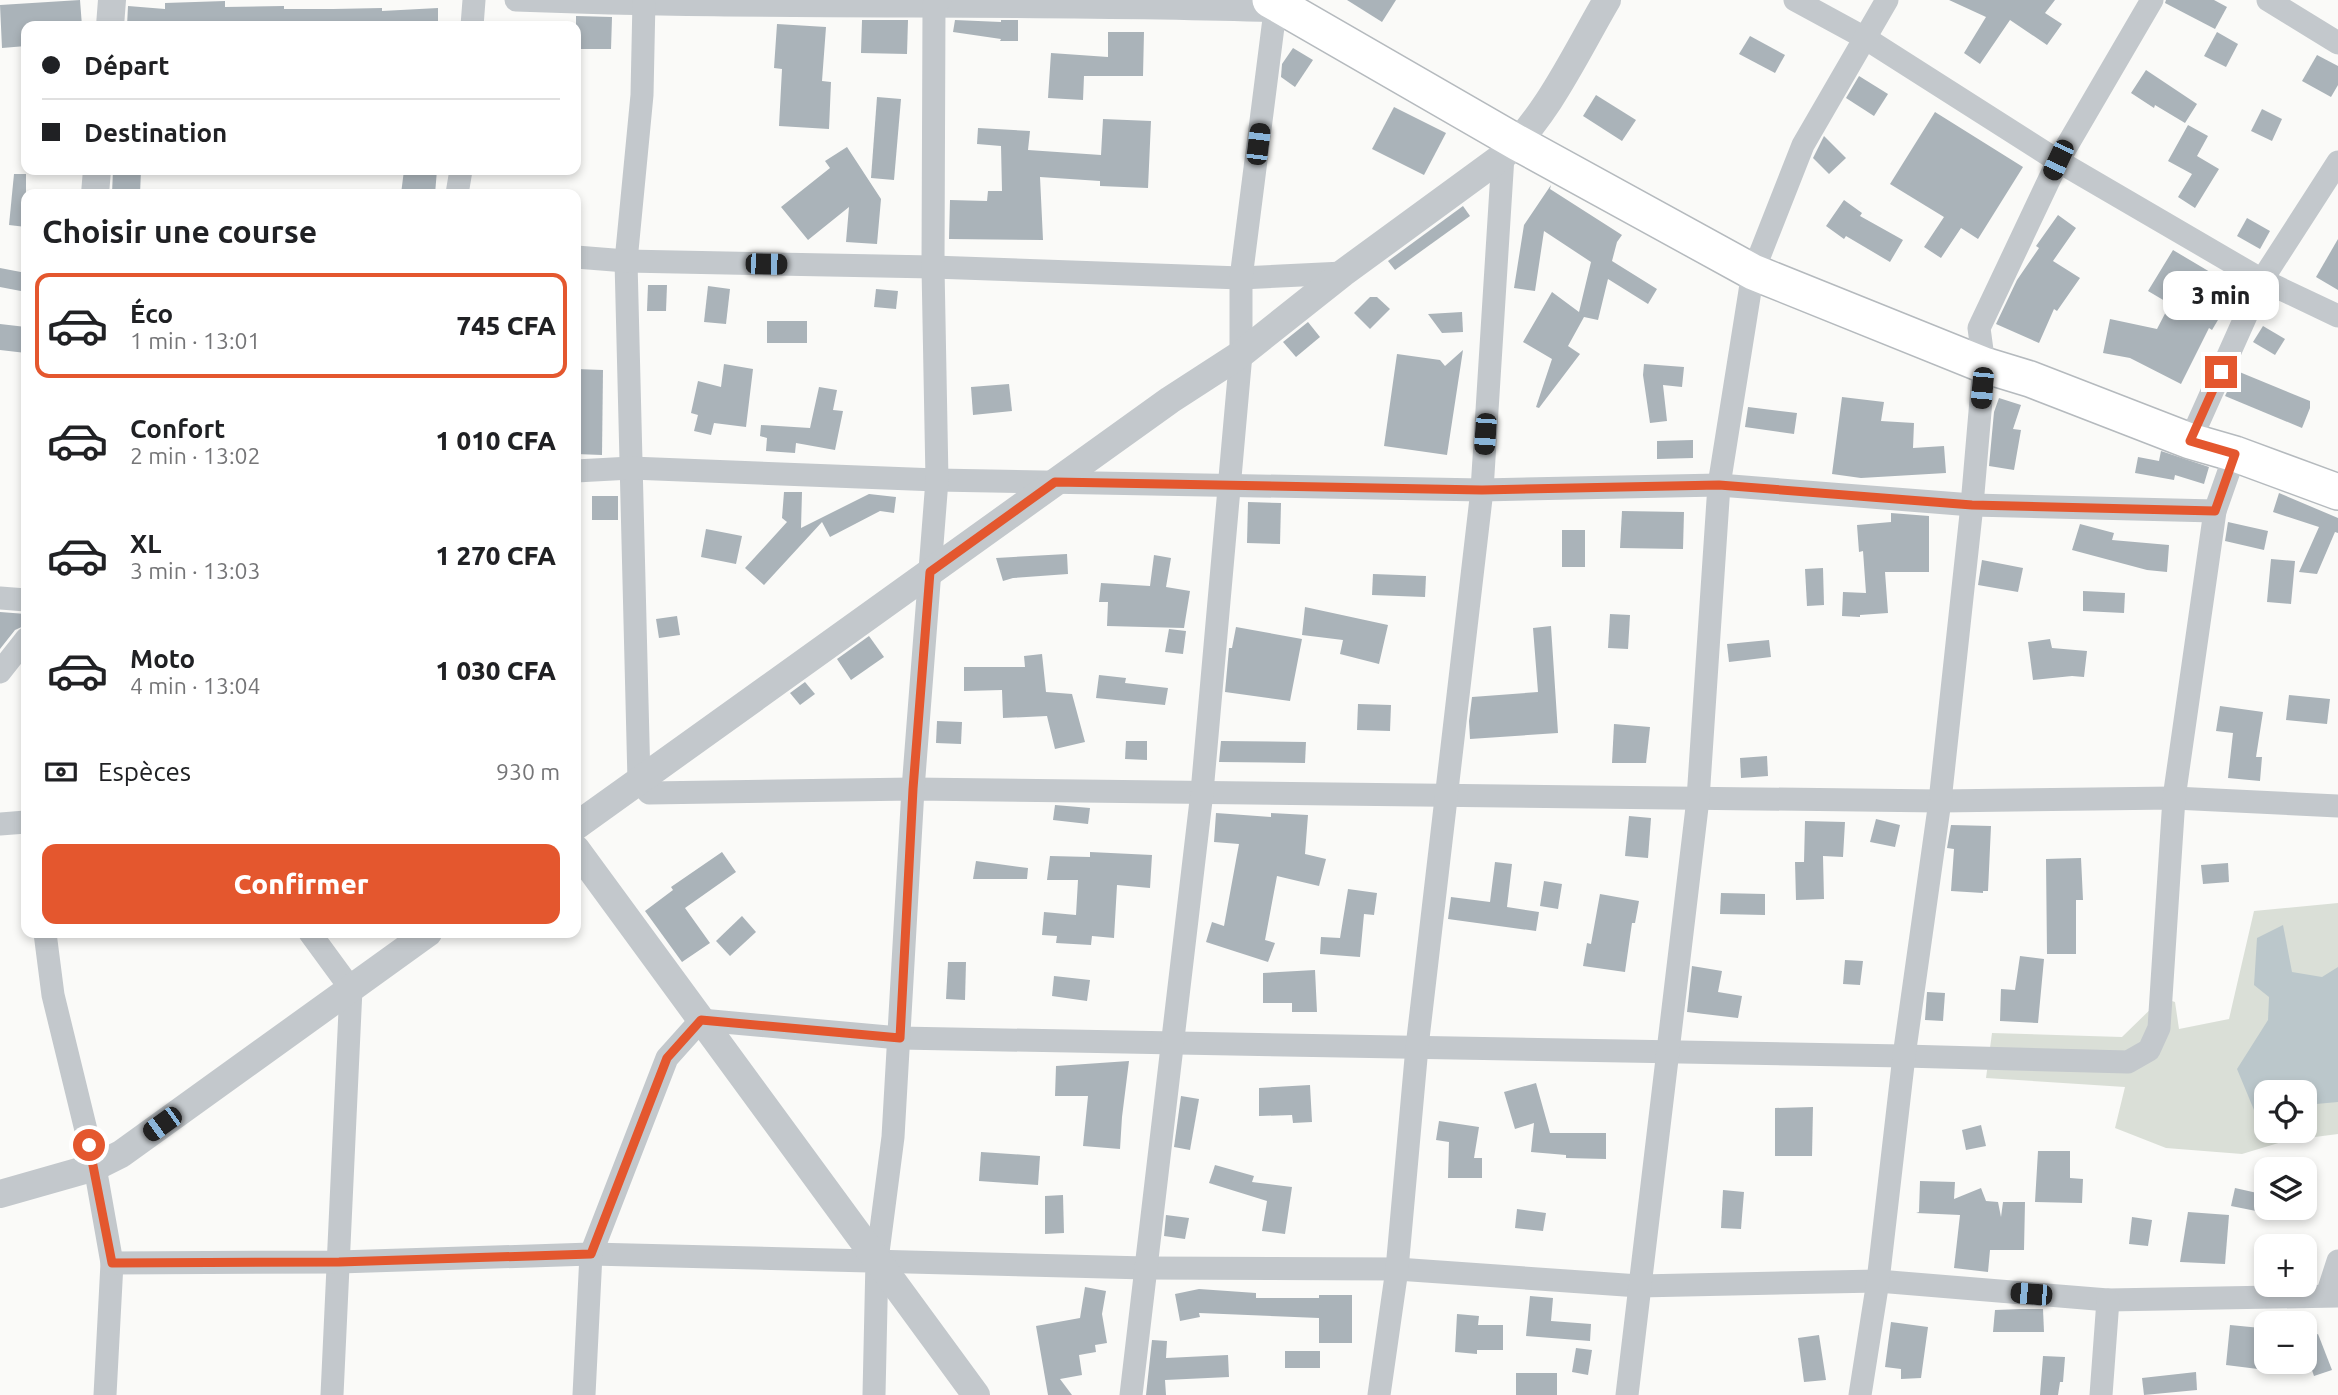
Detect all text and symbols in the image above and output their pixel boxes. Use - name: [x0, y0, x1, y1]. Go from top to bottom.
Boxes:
- text: Départ: [84, 51, 170, 80]
- text: Destination: [84, 118, 227, 147]
- car: [1246, 122, 1271, 166]
- car: [2040, 137, 2077, 183]
- text: Choisir une course: [42, 213, 317, 249]
- car: [745, 253, 788, 275]
- callout: 3 min: [2163, 270, 2279, 320]
- text: 3 min: [2192, 283, 2250, 308]
- icon: car: [46, 294, 109, 357]
- text: Éco: [130, 299, 173, 328]
- text: 745 CFA: [456, 311, 556, 340]
- text: 1 min · 13:01: [130, 328, 261, 353]
- route end: [2205, 356, 2237, 388]
- car: [1970, 366, 1995, 410]
- icon: car: [46, 409, 109, 472]
- car: [1474, 412, 1497, 456]
- text: Confort: [130, 414, 225, 443]
- text: 1 010 CFA: [436, 426, 556, 455]
- text: 2 min · 13:02: [130, 443, 261, 468]
- icon: car: [46, 524, 109, 587]
- text: XL: [130, 529, 161, 558]
- text: 1 270 CFA: [436, 541, 556, 570]
- text: 3 min · 13:03: [130, 558, 261, 583]
- icon: car: [46, 639, 109, 702]
- text: Moto: [130, 644, 195, 673]
- text: 1 030 CFA: [436, 656, 556, 685]
- text: 4 min · 13:04: [130, 673, 261, 698]
- icon: cash: [42, 753, 80, 791]
- text: Espèces: [98, 757, 191, 786]
- text: 930 m: [496, 759, 560, 784]
- button: Confirmer: [42, 844, 560, 924]
- map controls: [2254, 1080, 2317, 1374]
- button: locate: [2254, 1080, 2317, 1143]
- car: [139, 1103, 186, 1145]
- route start: [73, 1129, 105, 1161]
- button: layers: [2254, 1157, 2317, 1220]
- button: +: [2254, 1234, 2317, 1297]
- car: [2010, 1282, 2053, 1306]
- button: −: [2254, 1311, 2317, 1374]

